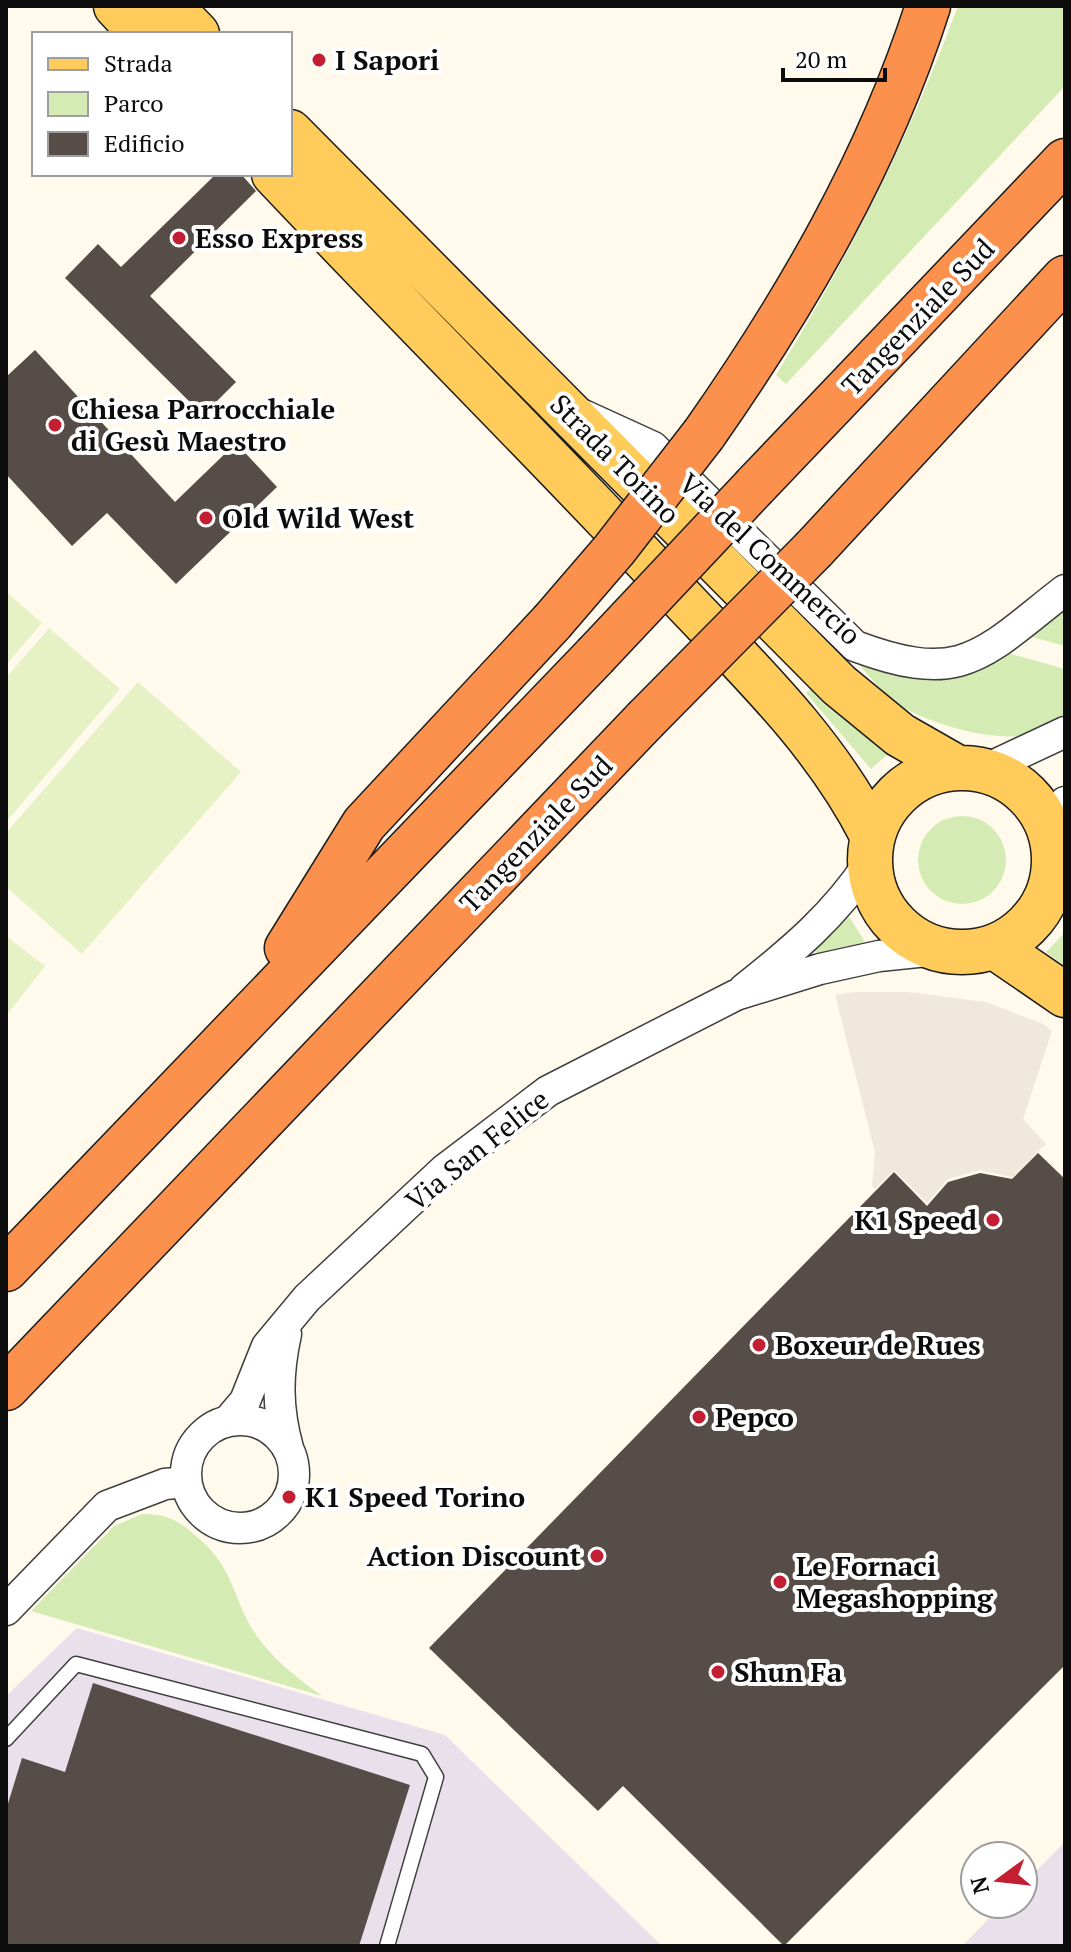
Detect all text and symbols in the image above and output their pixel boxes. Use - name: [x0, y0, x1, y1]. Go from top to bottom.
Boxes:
- legend: [32, 32, 292, 176]
- scale bar: [783, 32, 885, 82]
- place label: I Sapori: [335, 41, 439, 78]
- text: 20 m: [795, 43, 847, 75]
- text: Strada: [104, 47, 173, 79]
- marker: I Sapori: [310, 51, 328, 69]
- text: Parco: [104, 87, 164, 119]
- text: Edificio: [104, 127, 185, 159]
- place label: Esso Express: [195, 219, 363, 256]
- marker: Esso Express: [170, 229, 188, 247]
- street label: Tangenziale Sud: [833, 230, 1002, 403]
- street label: Strada Torino: [542, 386, 688, 532]
- place label: Chiesa Parrocchiale di Gesù Maestro: [71, 390, 335, 459]
- marker: Chiesa Parrocchiale di Gesù Maestro: [46, 416, 64, 434]
- street label: Via del Commercio: [671, 465, 869, 653]
- place label: Old Wild West: [222, 499, 414, 536]
- marker: Old Wild West: [197, 509, 215, 527]
- street label: Tangenziale Sud: [451, 747, 620, 920]
- street label: Via San Felice: [397, 1081, 556, 1219]
- place label: K1 Speed: [854, 1201, 977, 1238]
- marker: K1 Speed: [984, 1211, 1002, 1229]
- place label: Boxeur de Rues: [775, 1326, 981, 1363]
- marker: Boxeur de Rues: [750, 1336, 768, 1354]
- place label: Pepco: [715, 1398, 794, 1435]
- marker: Pepco: [690, 1408, 708, 1426]
- place label: K1 Speed Torino: [305, 1478, 525, 1515]
- marker: K1 Speed Torino: [280, 1488, 298, 1506]
- place label: Action Discount: [367, 1537, 581, 1574]
- marker: Action Discount: [588, 1547, 606, 1565]
- place label: Le Fornaci Megashopping: [796, 1547, 994, 1616]
- marker: Le Fornaci Megashopping: [771, 1573, 789, 1591]
- place label: Shun Fa: [734, 1653, 843, 1690]
- marker: Shun Fa: [709, 1663, 727, 1681]
- north arrow: [959, 1840, 1039, 1920]
- text: N: [963, 1873, 995, 1897]

